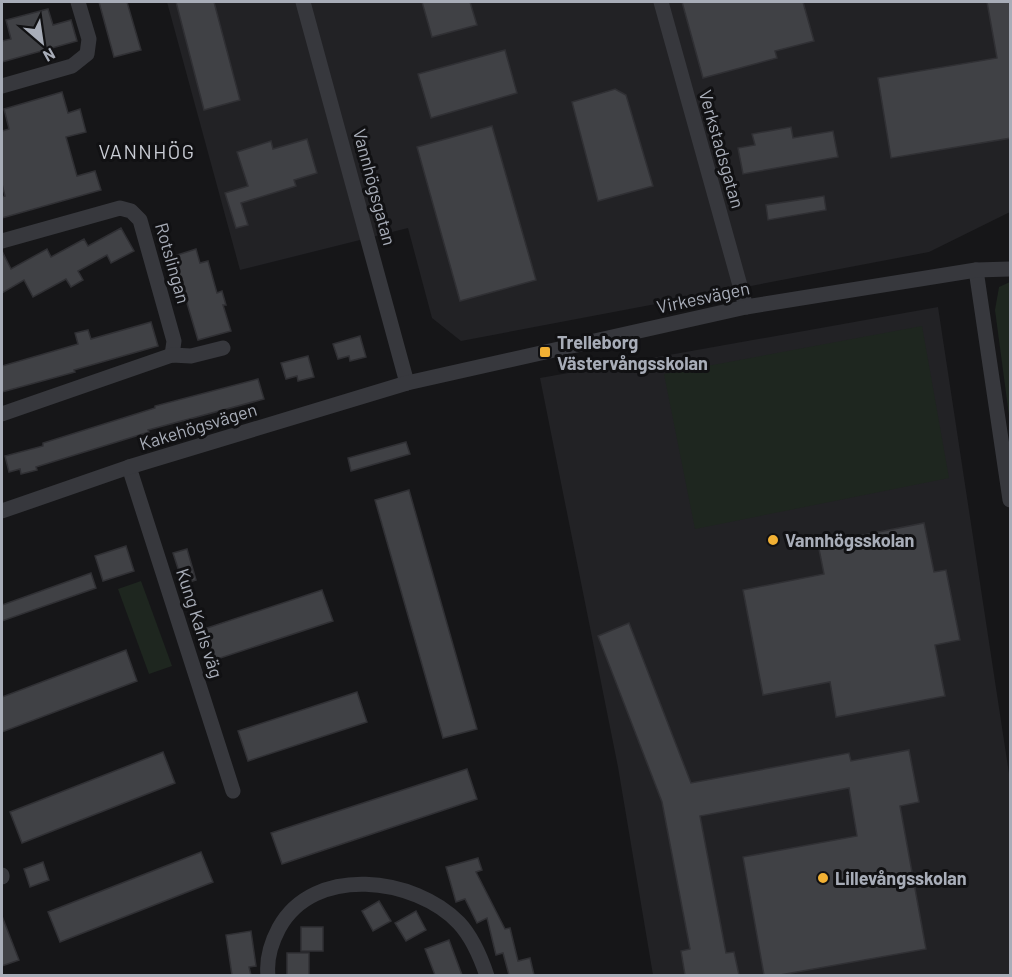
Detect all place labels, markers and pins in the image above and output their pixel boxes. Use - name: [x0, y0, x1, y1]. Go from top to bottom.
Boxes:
- place label: Trelleborg Västervångsskolan: [557, 331, 708, 374]
- marker: Trelleborg Västervångsskolan: [538, 345, 552, 359]
- place label: Vannhögsskolan: [785, 529, 914, 551]
- marker: Vannhögsskolan: [766, 533, 780, 547]
- place label: Lillevångsskolan: [835, 867, 967, 889]
- marker: Lillevångsskolan: [816, 871, 830, 885]

